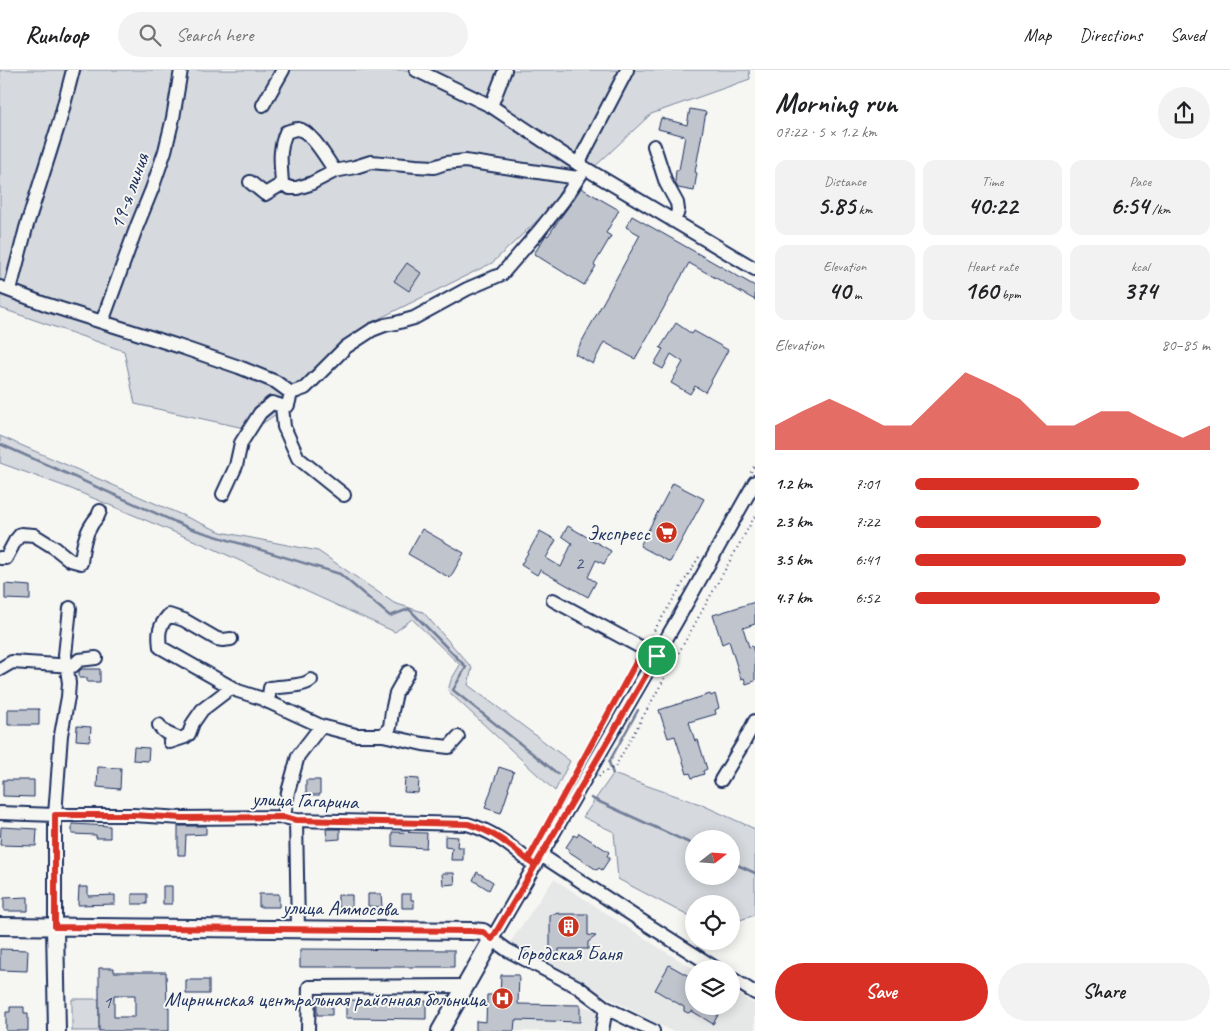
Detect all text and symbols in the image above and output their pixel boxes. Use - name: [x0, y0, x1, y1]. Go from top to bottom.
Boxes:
- search box: [118, 12, 468, 57]
- text: Runloop: [25, 20, 88, 50]
- icon: search: [136, 21, 164, 49]
- text: Search here: [176, 23, 253, 47]
- text: Map: [1024, 24, 1051, 46]
- text: Directions: [1079, 24, 1142, 46]
- text: Saved: [1170, 24, 1205, 46]
- text: Morning run: [775, 85, 897, 120]
- button: share: [1158, 87, 1210, 139]
- text: 07:22 · 5 × 1.2 km: [775, 122, 877, 142]
- street label: 19-я линия: [103, 148, 155, 232]
- text: Distance: [824, 173, 866, 190]
- text: Time: [982, 173, 1003, 190]
- text: Pace: [1129, 173, 1151, 190]
- text: 5.85: [817, 190, 855, 222]
- text: 40:22: [968, 190, 1017, 222]
- text: 6:54: [1110, 190, 1149, 222]
- text: km: [855, 201, 872, 218]
- text: /km: [1149, 201, 1170, 218]
- text: Elevation: [823, 258, 866, 275]
- text: Heart rate: [967, 258, 1018, 275]
- text: kcal: [1131, 258, 1149, 275]
- text: 40: [828, 275, 850, 307]
- text: 160: [964, 275, 998, 307]
- text: 374: [1123, 275, 1157, 307]
- text: m: [850, 286, 862, 303]
- text: bpm: [998, 286, 1021, 303]
- text: Elevation: [775, 335, 824, 355]
- text: 80–85 m: [1161, 335, 1210, 355]
- text: 1.2 km: [775, 474, 812, 494]
- text: 7:01: [855, 474, 880, 494]
- text: 2.3 km: [775, 512, 812, 532]
- text: 7:22: [855, 512, 880, 532]
- place label: Экспресс: [587, 520, 651, 546]
- supermarket icon: Экспресс: [654, 521, 678, 545]
- text: 3.5 km: [775, 550, 812, 570]
- text: 6:41: [855, 550, 880, 570]
- house number: 2: [575, 551, 585, 575]
- text: 4.7 km: [775, 588, 812, 608]
- text: 6:52: [855, 588, 880, 608]
- pin: [636, 635, 678, 677]
- icon: arrive: [643, 642, 671, 670]
- street label: улица Гагарина: [249, 785, 360, 815]
- north arrow: [685, 830, 740, 885]
- map controls: [685, 830, 740, 1015]
- street label: улица Аммосова: [280, 894, 400, 922]
- button: locate: [685, 895, 740, 950]
- building icon: Городская Баня: [557, 914, 581, 938]
- place label: Городская Баня: [516, 940, 623, 966]
- button: layers: [685, 960, 740, 1015]
- button: Save: [775, 963, 988, 1021]
- button: Share: [998, 963, 1210, 1021]
- place label: Мирнинская центральная районная больница: [165, 986, 488, 1012]
- hospital icon: Мирнинская центральная районная больница: [490, 987, 514, 1011]
- house number: 1: [103, 990, 113, 1014]

